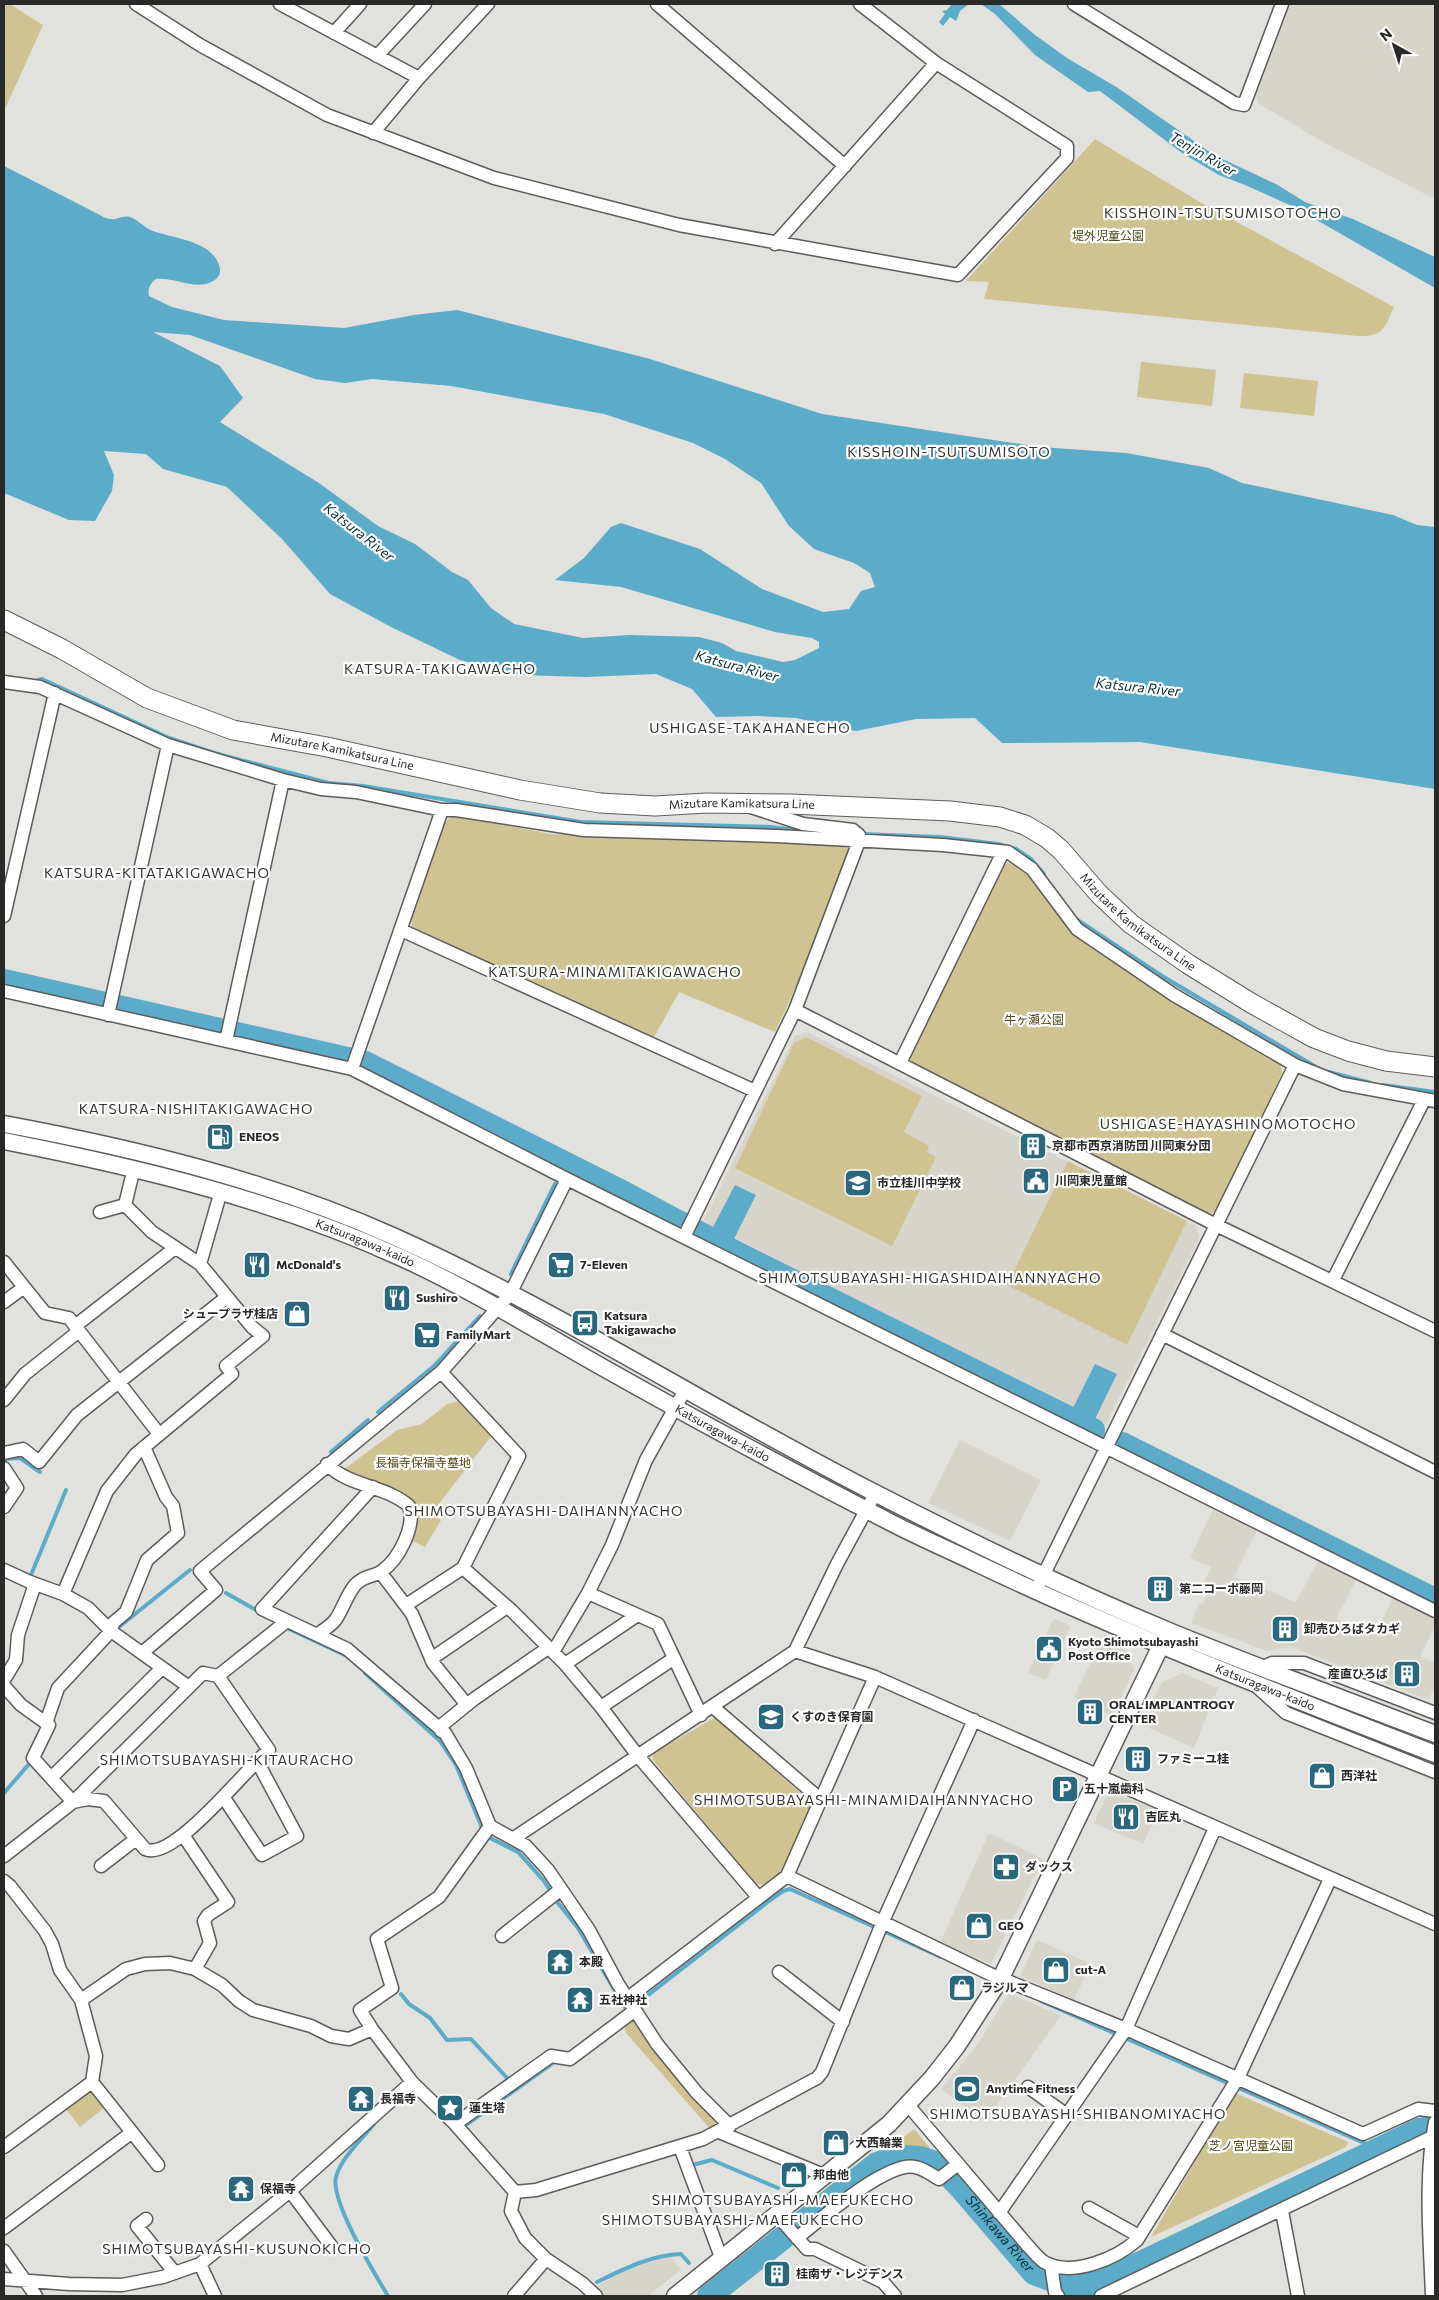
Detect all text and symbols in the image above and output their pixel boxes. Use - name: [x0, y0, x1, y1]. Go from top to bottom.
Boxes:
- north arrow: [1369, 20, 1419, 70]
- text: N: [1376, 25, 1395, 44]
- water label: Tenjin River: [1167, 128, 1240, 180]
- district label: KISSHOIN-TSUTSUMISOTOCHO: [1104, 204, 1342, 221]
- park label: 堤外児童公園: [1072, 228, 1144, 242]
- district label: KISSHOIN-TSUTSUMISOTO: [847, 443, 1051, 460]
- water label: Katsura River: [321, 499, 398, 565]
- water label: Katsura River: [694, 646, 781, 685]
- district label: KATSURA-TAKIGAWACHO: [344, 660, 536, 677]
- water label: Katsura River: [1095, 674, 1182, 699]
- district label: USHIGASE-TAKAHANECHO: [649, 719, 851, 736]
- street label: Mizutare Kamikatsura Line: [270, 729, 415, 772]
- street label: Mizutare Kamikatsura Line: [668, 795, 815, 811]
- district label: KATSURA-KITATAKIGAWACHO: [44, 864, 270, 881]
- street label: Mizutare Kamikatsura Line: [1078, 870, 1199, 973]
- district label: KATSURA-MINAMITAKIGAWACHO: [488, 963, 742, 980]
- park label: 牛ヶ瀬公園: [1004, 1012, 1064, 1026]
- district label: KATSURA-NISHITAKIGAWACHO: [79, 1100, 313, 1117]
- district label: USHIGASE-HAYASHINOMOTOCHO: [1100, 1115, 1356, 1132]
- fuel station icon: ENEOS: [205, 1122, 235, 1152]
- place label: ENEOS: [239, 1129, 279, 1143]
- building icon: 京都市西京消防団 川岡東分団: [1018, 1131, 1048, 1161]
- place label: 京都市西京消防団 川岡東分団: [1052, 1138, 1210, 1152]
- public building icon: 川岡東児童館: [1021, 1166, 1051, 1196]
- school or university icon: 市立桂川中学校: [843, 1168, 873, 1198]
- place label: 川岡東児童館: [1055, 1173, 1127, 1187]
- place label: 市立桂川中学校: [877, 1175, 961, 1189]
- street label: Katsuragawa-kaido: [314, 1215, 417, 1269]
- restaurant icon: McDonald's: [242, 1250, 272, 1280]
- supermarket icon: 7-Eleven: [546, 1250, 576, 1280]
- place label: McDonald's: [276, 1257, 342, 1271]
- place label: 7-Eleven: [580, 1257, 628, 1271]
- district label: SHIMOTSUBAYASHI-HIGASHIDAIHANNYACHO: [758, 1269, 1102, 1286]
- restaurant icon: Sushiro: [382, 1283, 412, 1313]
- place label: Sushiro: [416, 1290, 458, 1304]
- shop icon: シュープラザ桂店: [282, 1299, 312, 1329]
- place label: シュープラザ桂店: [183, 1306, 278, 1320]
- bus stop icon: Katsura Takigawacho: [570, 1308, 600, 1338]
- place label: Katsura Takigawacho: [604, 1308, 676, 1336]
- supermarket icon: FamilyMart: [412, 1320, 442, 1350]
- place label: FamilyMart: [446, 1327, 510, 1341]
- street label: Katsuragawa-kaido: [673, 1401, 773, 1464]
- park label: 長福寺保福寺墓地: [375, 1455, 471, 1469]
- district label: SHIMOTSUBAYASHI-DAIHANNYACHO: [404, 1502, 684, 1519]
- building icon: 第二コーポ藤岡: [1145, 1574, 1175, 1604]
- place label: 第二コーポ藤岡: [1179, 1581, 1263, 1595]
- building icon: 卸売ひろばタカギ: [1270, 1614, 1300, 1644]
- place label: 卸売ひろばタカギ: [1304, 1621, 1400, 1635]
- public building icon: Kyoto Shimotsubayashi Post Office: [1034, 1634, 1064, 1664]
- place label: Kyoto Shimotsubayashi Post Office: [1068, 1634, 1198, 1662]
- building icon: 産直ひろば: [1392, 1659, 1422, 1689]
- street label: Katsuragawa-kaido: [1214, 1660, 1317, 1713]
- place label: 産直ひろば: [1328, 1666, 1388, 1680]
- building icon: ORAL IMPLANTROGY CENTER: [1075, 1697, 1105, 1727]
- place label: ORAL IMPLANTROGY CENTER: [1109, 1697, 1235, 1725]
- school or university icon: くすのき保育園: [756, 1702, 786, 1732]
- place label: くすのき保育園: [790, 1709, 874, 1723]
- building icon: ファミーユ桂: [1123, 1744, 1153, 1774]
- district label: SHIMOTSUBAYASHI-KITAURACHO: [100, 1751, 354, 1768]
- place label: ファミーユ桂: [1157, 1751, 1229, 1765]
- shop icon: 西洋社: [1307, 1761, 1337, 1791]
- place label: 西洋社: [1341, 1768, 1377, 1782]
- parking icon: 五十嵐歯科: [1050, 1774, 1080, 1804]
- place label: 五十嵐歯科: [1084, 1781, 1144, 1795]
- district label: SHIMOTSUBAYASHI-MINAMIDAIHANNYACHO: [694, 1791, 1034, 1808]
- restaurant icon: 吉匠丸: [1111, 1802, 1141, 1832]
- place label: 吉匠丸: [1145, 1809, 1181, 1823]
- pharmacy icon: ダックス: [991, 1852, 1021, 1882]
- place label: ダックス: [1025, 1859, 1073, 1873]
- shop icon: GEO: [964, 1911, 994, 1941]
- place label: GEO: [998, 1918, 1024, 1932]
- temple icon: 本殿: [545, 1947, 575, 1977]
- place label: 本殿: [579, 1954, 603, 1968]
- shop icon: cut-A: [1041, 1955, 1071, 1985]
- place label: cut-A: [1075, 1962, 1107, 1976]
- shop icon: ラジルマ: [947, 1973, 977, 2003]
- place label: ラジルマ: [981, 1980, 1029, 1994]
- temple icon: 五社神社: [565, 1985, 595, 2015]
- place label: 五社神社: [599, 1992, 647, 2006]
- sports icon: Anytime Fitness: [952, 2074, 982, 2104]
- place label: Anytime Fitness: [986, 2081, 1076, 2095]
- temple icon: 長福寺: [346, 2084, 376, 2114]
- place label: 長福寺: [380, 2091, 416, 2105]
- place icon: 蓮生塔: [435, 2093, 465, 2123]
- place label: 蓮生塔: [469, 2100, 505, 2114]
- district label: SHIMOTSUBAYASHI-SHIBANOMIYACHO: [930, 2105, 1226, 2122]
- shop icon: 大西輪業: [821, 2128, 851, 2158]
- place label: 大西輪業: [855, 2135, 903, 2149]
- park label: 芝ノ宮児童公園: [1209, 2138, 1293, 2152]
- shop icon: 邦由他: [779, 2160, 809, 2190]
- place label: 邦由他: [813, 2167, 849, 2181]
- temple icon: 保福寺: [226, 2174, 256, 2204]
- place label: 保福寺: [260, 2181, 296, 2195]
- district label: SHIMOTSUBAYASHI-MAEFUKECHO: [652, 2191, 914, 2208]
- water label: Shinkawa River: [963, 2191, 1039, 2276]
- district label: SHIMOTSUBAYASHI-MAEFUKECHO: [602, 2211, 864, 2228]
- district label: SHIMOTSUBAYASHI-KUSUNOKICHO: [102, 2240, 372, 2257]
- building icon: 桂南ザ・レジデンス: [762, 2259, 792, 2289]
- place label: 桂南ザ・レジデンス: [796, 2266, 904, 2280]

